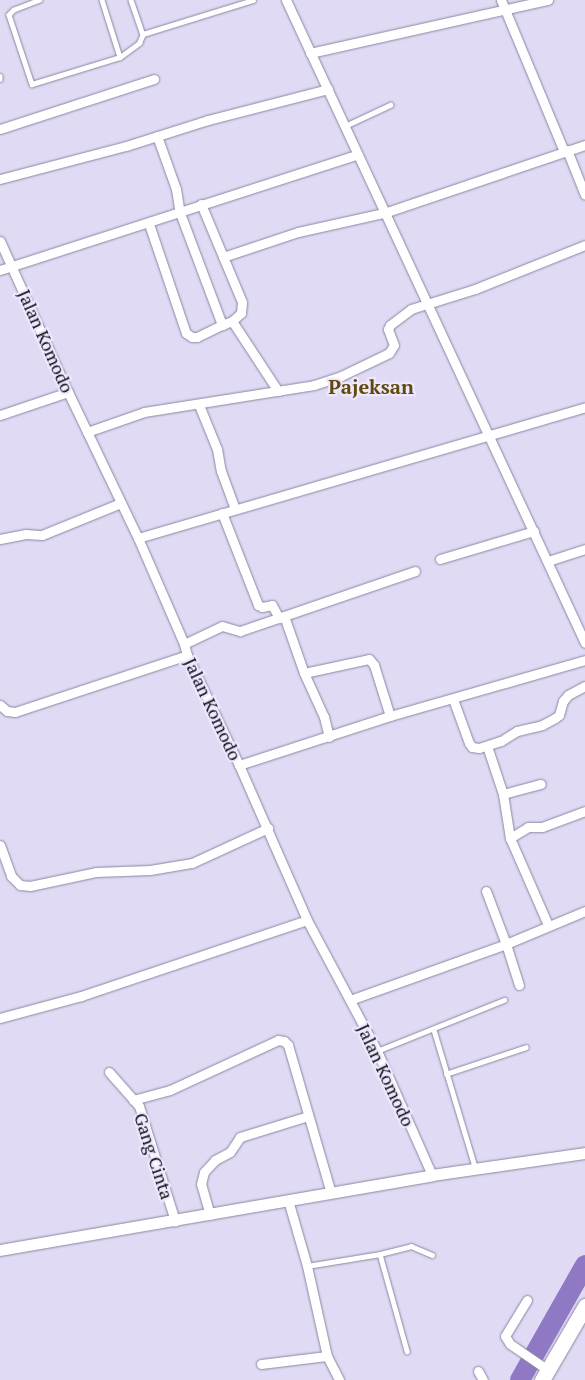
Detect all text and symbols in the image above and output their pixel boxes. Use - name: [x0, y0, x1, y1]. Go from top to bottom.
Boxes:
- street label: Jalan Komodo: [14, 286, 78, 396]
- district label: Pajeksan: [328, 374, 414, 398]
- street label: Jalan Komodo: [180, 654, 246, 764]
- street label: Jalan Komodo: [353, 1020, 419, 1130]
- street label: Gang Cinta: [130, 1110, 178, 1202]

